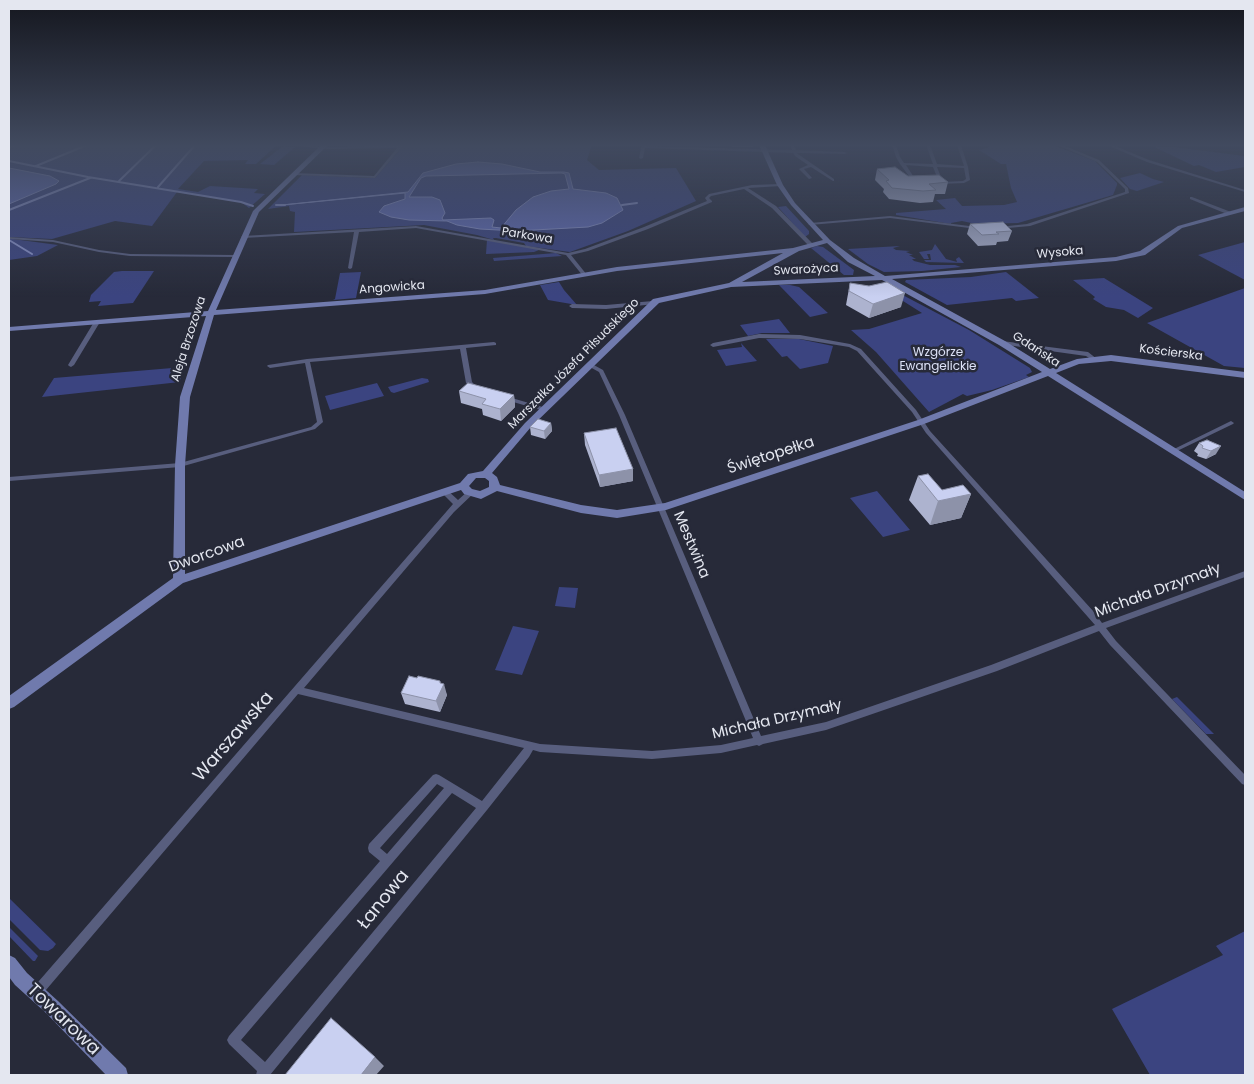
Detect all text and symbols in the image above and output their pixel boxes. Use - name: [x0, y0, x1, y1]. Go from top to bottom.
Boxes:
- street label: Parkowa: [501, 225, 553, 247]
- street label: Wysoka: [1036, 244, 1084, 262]
- street label: Swarożyca: [773, 261, 839, 279]
- street label: Angowicka: [359, 279, 425, 297]
- street label: Aleja Brzozowa: [168, 295, 210, 383]
- street label: Marszałka Józefa Piłsudskiego: [506, 296, 642, 432]
- street label: Gdańska: [1010, 329, 1062, 371]
- street label: Kościerska: [1138, 342, 1204, 364]
- park label: Wzgórze Ewangelickie: [899, 346, 977, 374]
- street label: Świętopełka: [725, 433, 817, 479]
- street label: Mestwina: [669, 509, 713, 581]
- street label: Dworcowa: [167, 533, 247, 577]
- street label: Michała Drzymały: [1093, 560, 1223, 622]
- street label: Warszawska: [189, 688, 279, 786]
- street label: Michała Drzymały: [710, 696, 844, 744]
- street label: Łanowa: [354, 866, 414, 934]
- street label: Towarowa: [22, 980, 104, 1060]

